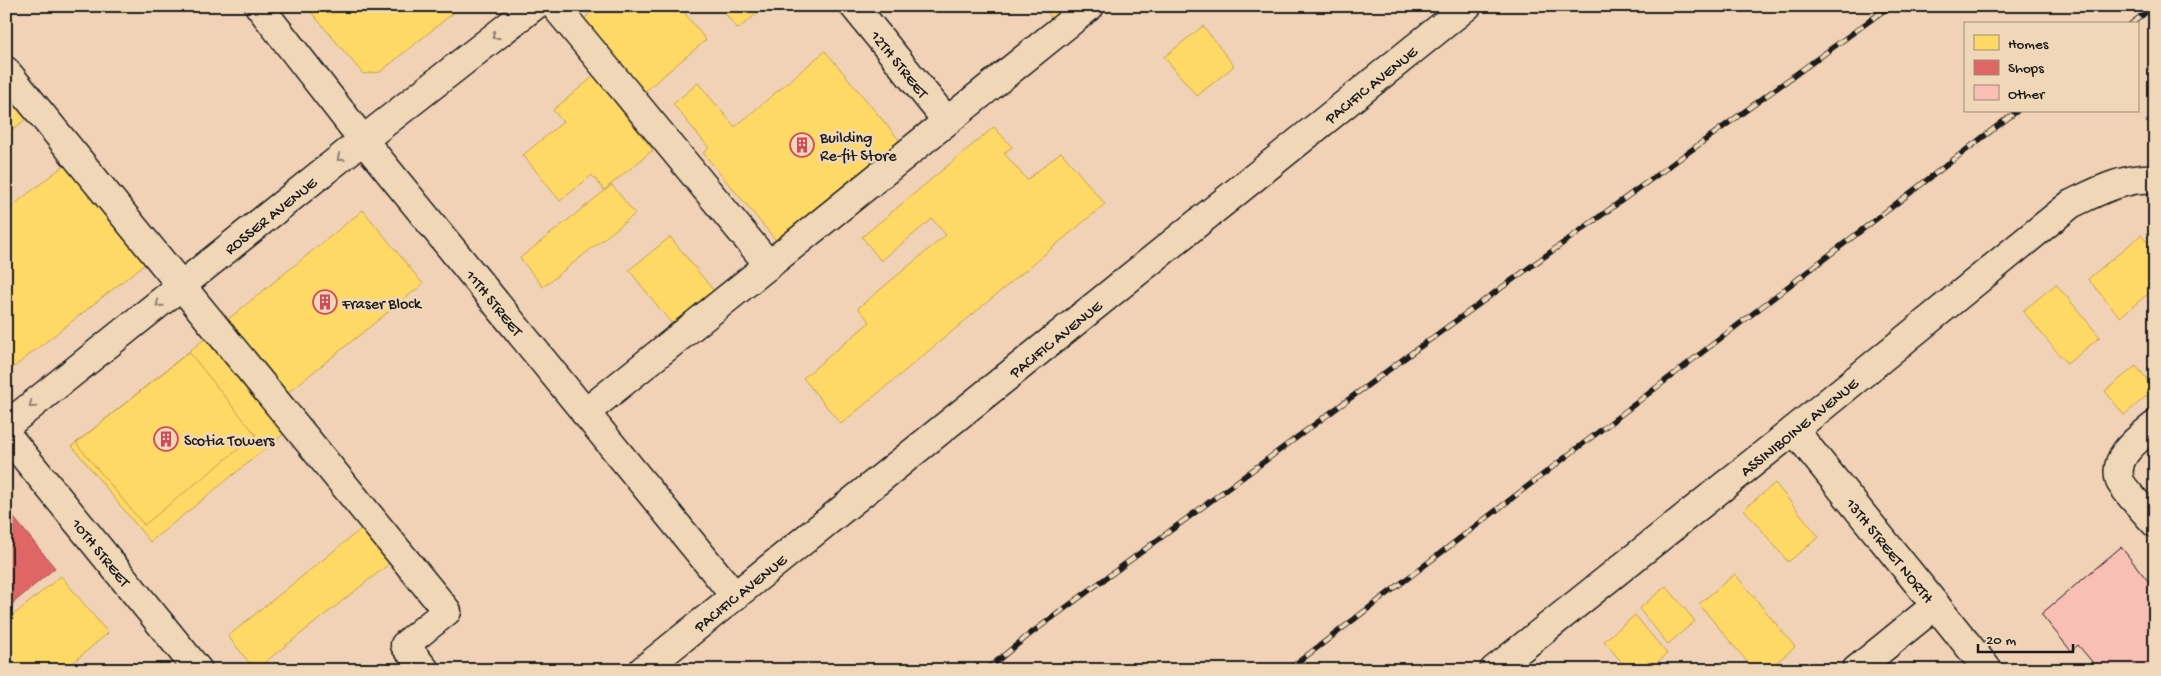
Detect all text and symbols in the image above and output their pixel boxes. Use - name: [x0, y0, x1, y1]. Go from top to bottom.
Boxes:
- legend: [1964, 22, 2138, 112]
- street label: 12TH STREET: [864, 27, 931, 104]
- one-way arrow: [492, 31, 501, 39]
- text: Homes: [2008, 36, 2049, 54]
- street label: PACIFIC AVENUE: [1322, 43, 1423, 130]
- text: Shops: [2008, 60, 2044, 78]
- text: Other: [2008, 86, 2046, 104]
- place label: Building Re-fit Store: [819, 130, 897, 167]
- building icon: Building Re-fit Store: [789, 132, 815, 158]
- one-way arrow: [337, 153, 346, 161]
- street label: ROSSER AVENUE: [222, 174, 323, 260]
- street label: 11TH STREET: [459, 267, 526, 342]
- building icon: Fraser Block: [312, 289, 338, 315]
- place label: Fraser Block: [341, 296, 423, 315]
- street label: PACIFIC AVENUE: [1006, 297, 1108, 384]
- one-way arrow: [156, 298, 165, 306]
- street label: ASSINIBOINE AVENUE: [1738, 375, 1864, 482]
- one-way arrow: [29, 400, 38, 408]
- building icon: Scotia Towers: [153, 426, 179, 452]
- place label: Scotia Towers: [184, 433, 276, 452]
- street label: 13TH STREET NORTH: [1839, 495, 1937, 609]
- street label: 10TH STREET: [65, 515, 133, 593]
- street label: PACIFIC AVENUE: [691, 551, 793, 638]
- scale bar: [1978, 621, 2074, 653]
- text: 20 m: [1986, 632, 2016, 650]

